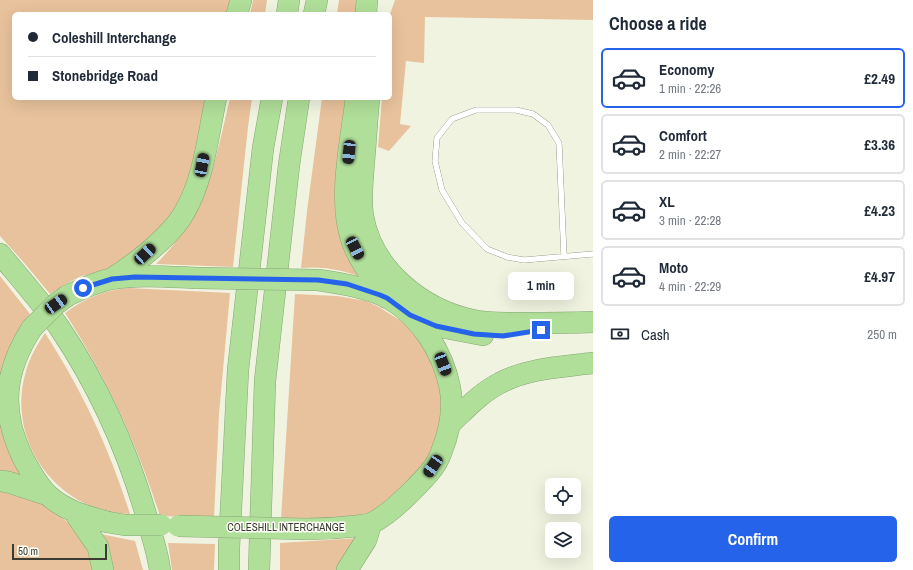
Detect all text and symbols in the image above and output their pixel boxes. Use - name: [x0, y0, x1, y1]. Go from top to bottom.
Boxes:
- text: Choose a ride: [609, 11, 707, 36]
- text: Coleshill Interchange: [52, 27, 176, 48]
- text: Economy: [659, 59, 714, 80]
- icon: car: [611, 60, 647, 96]
- text: Stonebridge Road: [52, 65, 158, 86]
- text: £2.49: [864, 68, 895, 89]
- text: 1 min · 22:26: [659, 80, 721, 97]
- text: Comfort: [659, 125, 707, 146]
- icon: car: [611, 126, 647, 162]
- text: £3.36: [864, 134, 895, 155]
- car: [342, 139, 356, 165]
- text: 2 min · 22:27: [659, 146, 721, 163]
- car: [194, 152, 210, 178]
- text: XL: [659, 191, 675, 212]
- icon: car: [611, 192, 647, 228]
- text: £4.23: [864, 200, 895, 221]
- text: 3 min · 22:28: [659, 212, 721, 229]
- car: [344, 235, 366, 261]
- car: [132, 241, 158, 267]
- text: Moto: [659, 257, 688, 278]
- icon: car: [611, 258, 647, 294]
- text: £4.97: [864, 266, 895, 287]
- callout: 1 min: [508, 272, 574, 300]
- text: 1 min: [527, 277, 555, 294]
- text: 4 min · 22:29: [659, 278, 721, 295]
- route start: [74, 279, 92, 297]
- car: [43, 292, 69, 316]
- route end: [532, 321, 550, 339]
- icon: cash: [609, 323, 631, 345]
- text: Cash: [641, 324, 670, 345]
- text: 250 m: [867, 326, 897, 343]
- car: [433, 351, 453, 377]
- car: [421, 453, 445, 479]
- map controls: [545, 478, 581, 558]
- button: locate: [545, 478, 581, 514]
- button: Confirm: [609, 516, 897, 562]
- street label: COLESHILL INTERCHANGE: [227, 520, 345, 534]
- button: layers: [545, 522, 581, 558]
- scale bar: [12, 542, 107, 561]
- text: 50 m: [18, 544, 38, 558]

